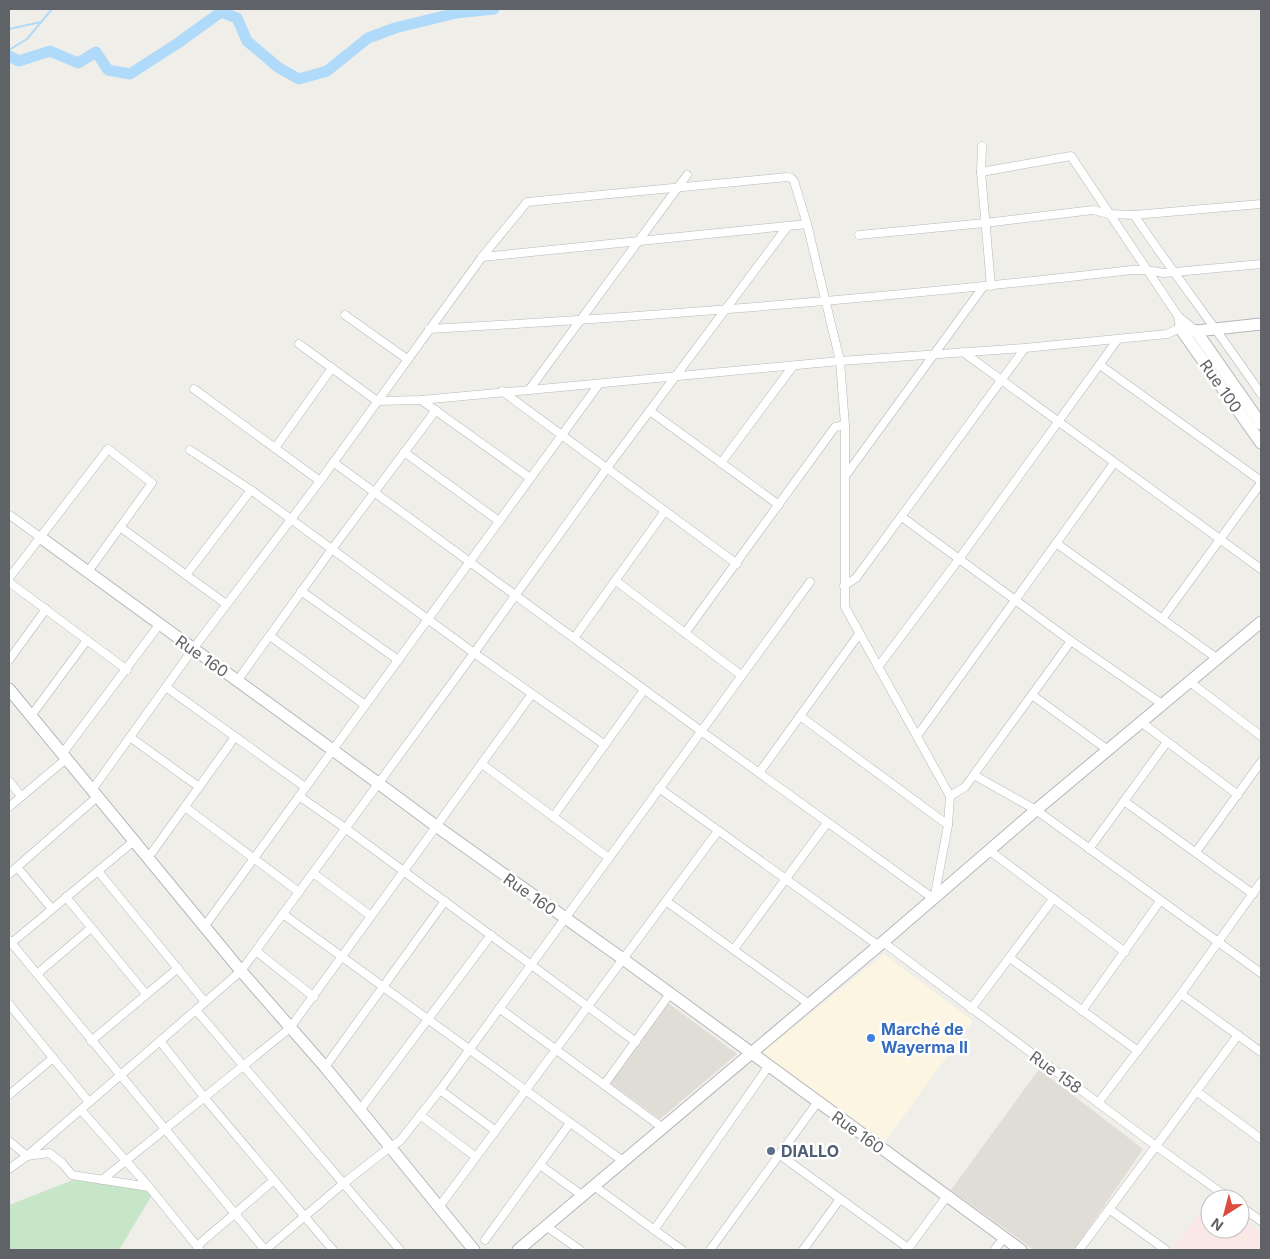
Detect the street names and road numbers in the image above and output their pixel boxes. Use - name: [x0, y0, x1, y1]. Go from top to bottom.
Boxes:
- street label: Rue 100: [1196, 356, 1246, 416]
- street label: Rue 160: [172, 631, 232, 681]
- street label: Rue 160: [500, 869, 560, 919]
- street label: Rue 158: [1026, 1046, 1086, 1098]
- street label: Rue 160: [828, 1106, 888, 1158]

